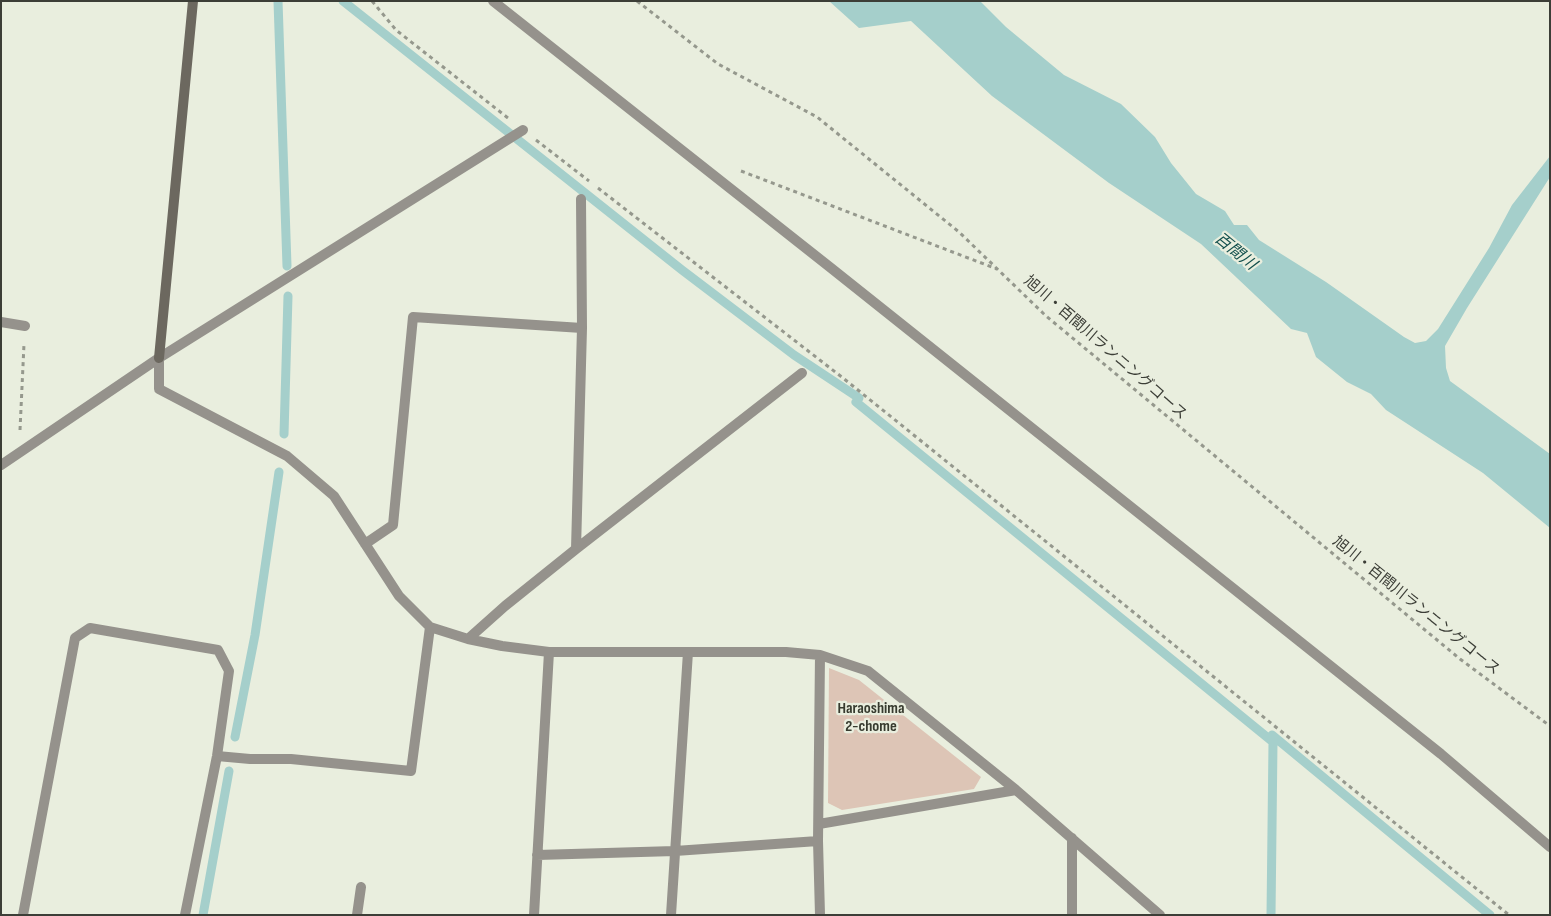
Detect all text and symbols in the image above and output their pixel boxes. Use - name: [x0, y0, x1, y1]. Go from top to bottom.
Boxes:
- water label: 百間川: [1210, 229, 1260, 275]
- street label: 旭川・百間川ランニングコース: [1020, 272, 1190, 424]
- street label: 旭川・百間川ランニングコース: [1329, 533, 1503, 679]
- district label: Haraoshima 2-chome: [838, 699, 904, 737]

